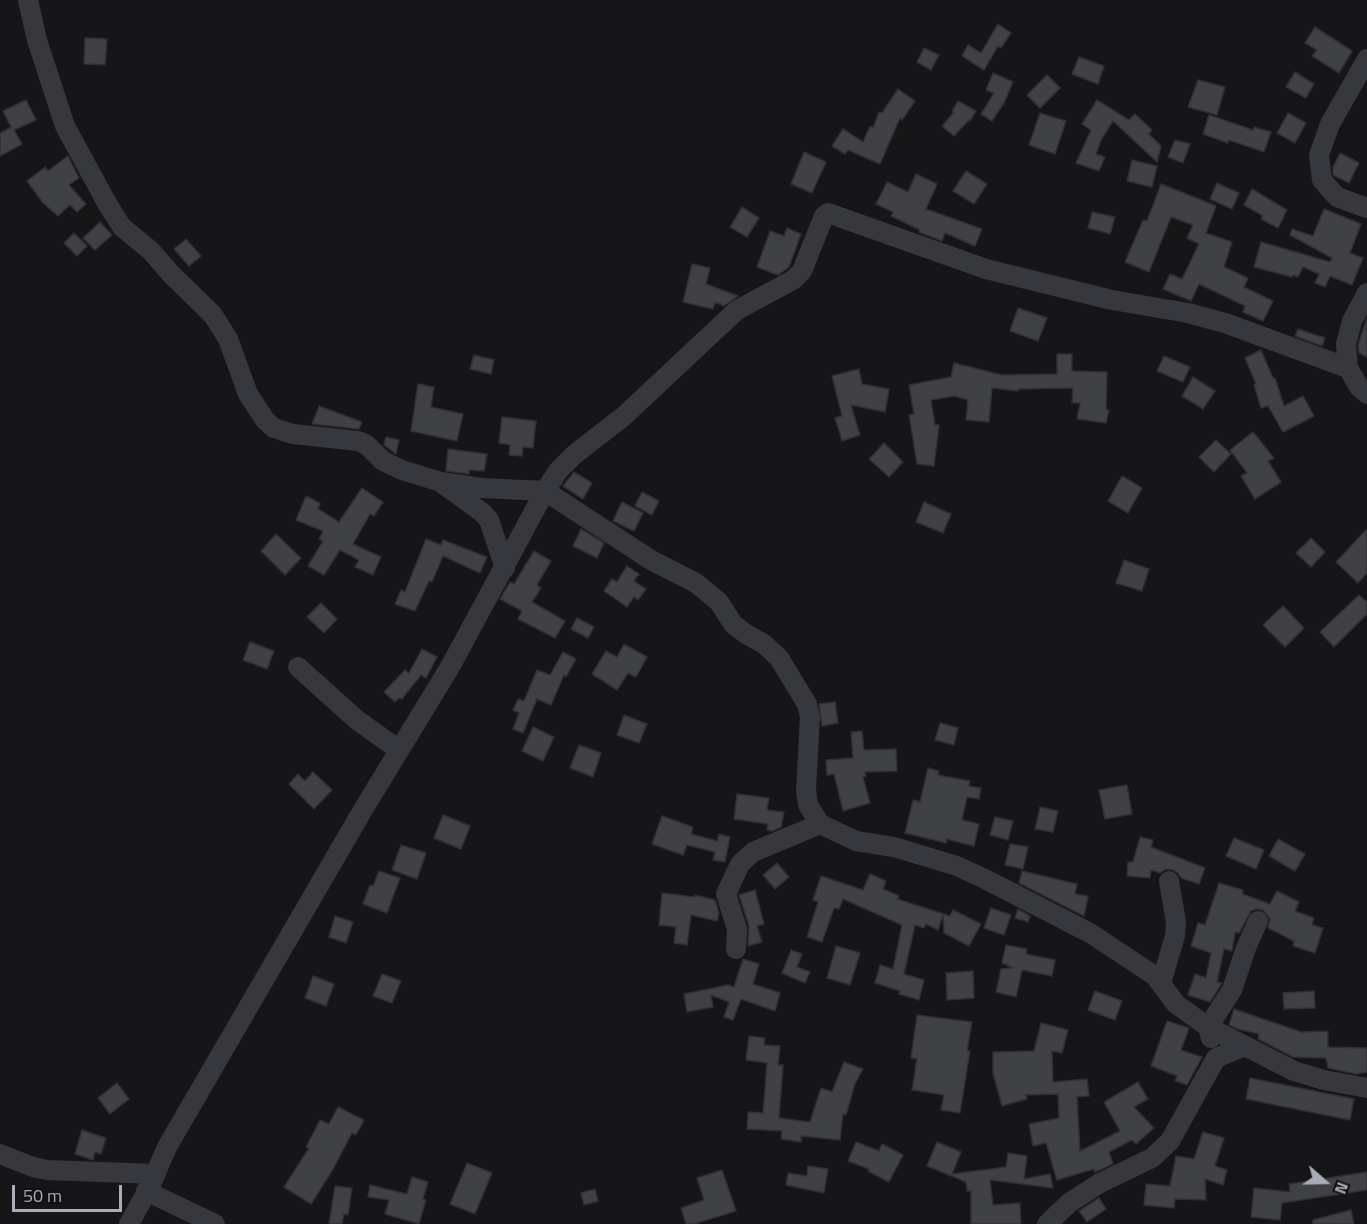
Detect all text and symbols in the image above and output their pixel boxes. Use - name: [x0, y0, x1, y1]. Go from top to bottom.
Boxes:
- north arrow: [1295, 1152, 1355, 1212]
- scale bar: [15, 1173, 124, 1211]
- text: N: [1329, 1179, 1355, 1197]
- text: 50 m: [23, 1182, 62, 1209]

